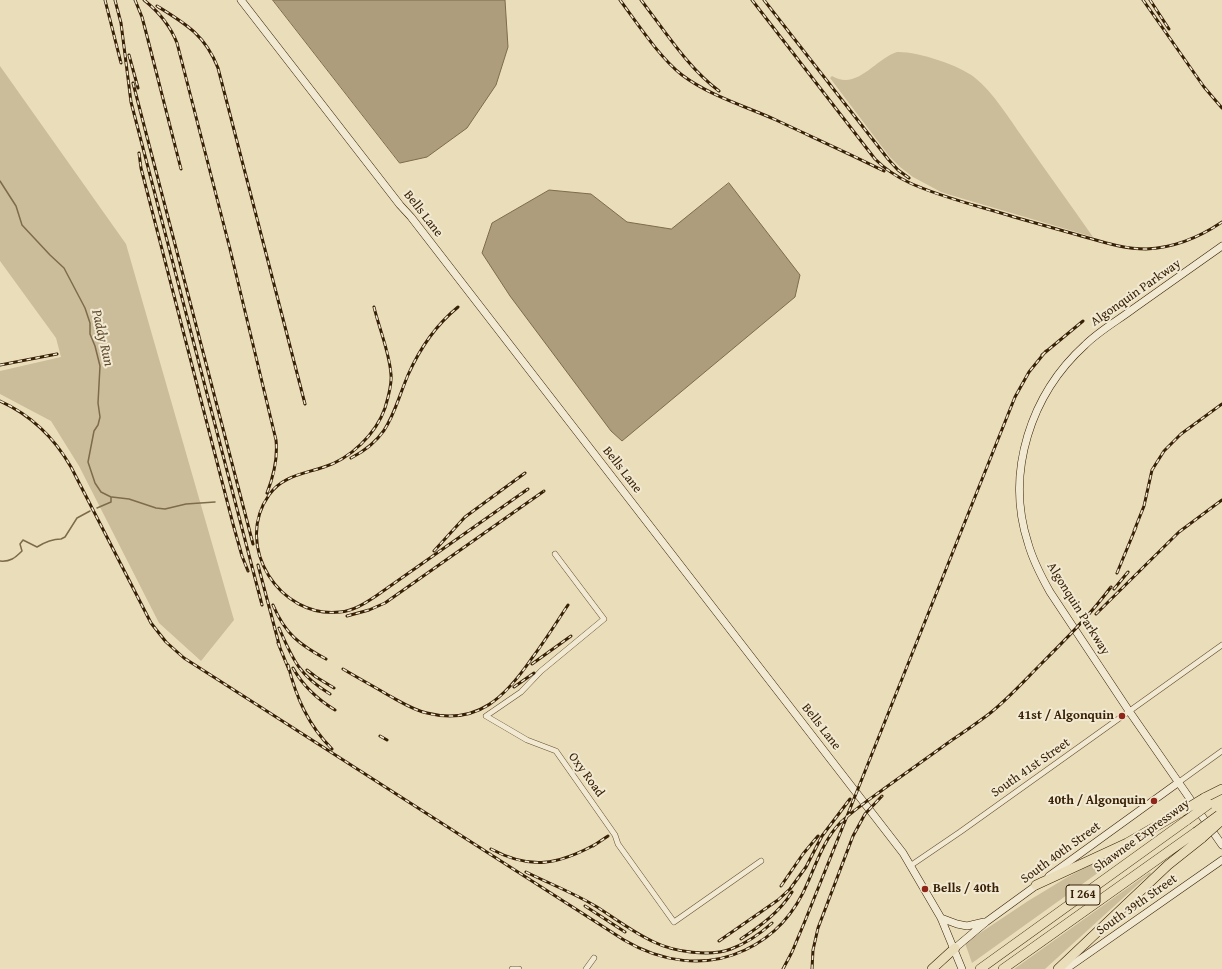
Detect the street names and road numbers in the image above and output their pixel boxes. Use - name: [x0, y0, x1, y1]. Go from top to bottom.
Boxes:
- street label: Bells Lane: [400, 188, 446, 240]
- street label: Algonquin Parkway: [1088, 256, 1184, 330]
- street label: Bells Lane: [599, 444, 645, 496]
- street label: Algonquin Parkway: [1043, 560, 1113, 658]
- street label: Bells Lane: [798, 701, 844, 753]
- street label: South 41st Street: [989, 735, 1073, 801]
- street label: Oxy Road: [565, 750, 607, 800]
- street label: Shawnee Expressway: [1091, 796, 1193, 876]
- street label: South 40th Street: [1018, 819, 1104, 887]
- street label: South 39th Street: [1094, 871, 1180, 939]
- road number: I 264: [1066, 885, 1100, 905]

